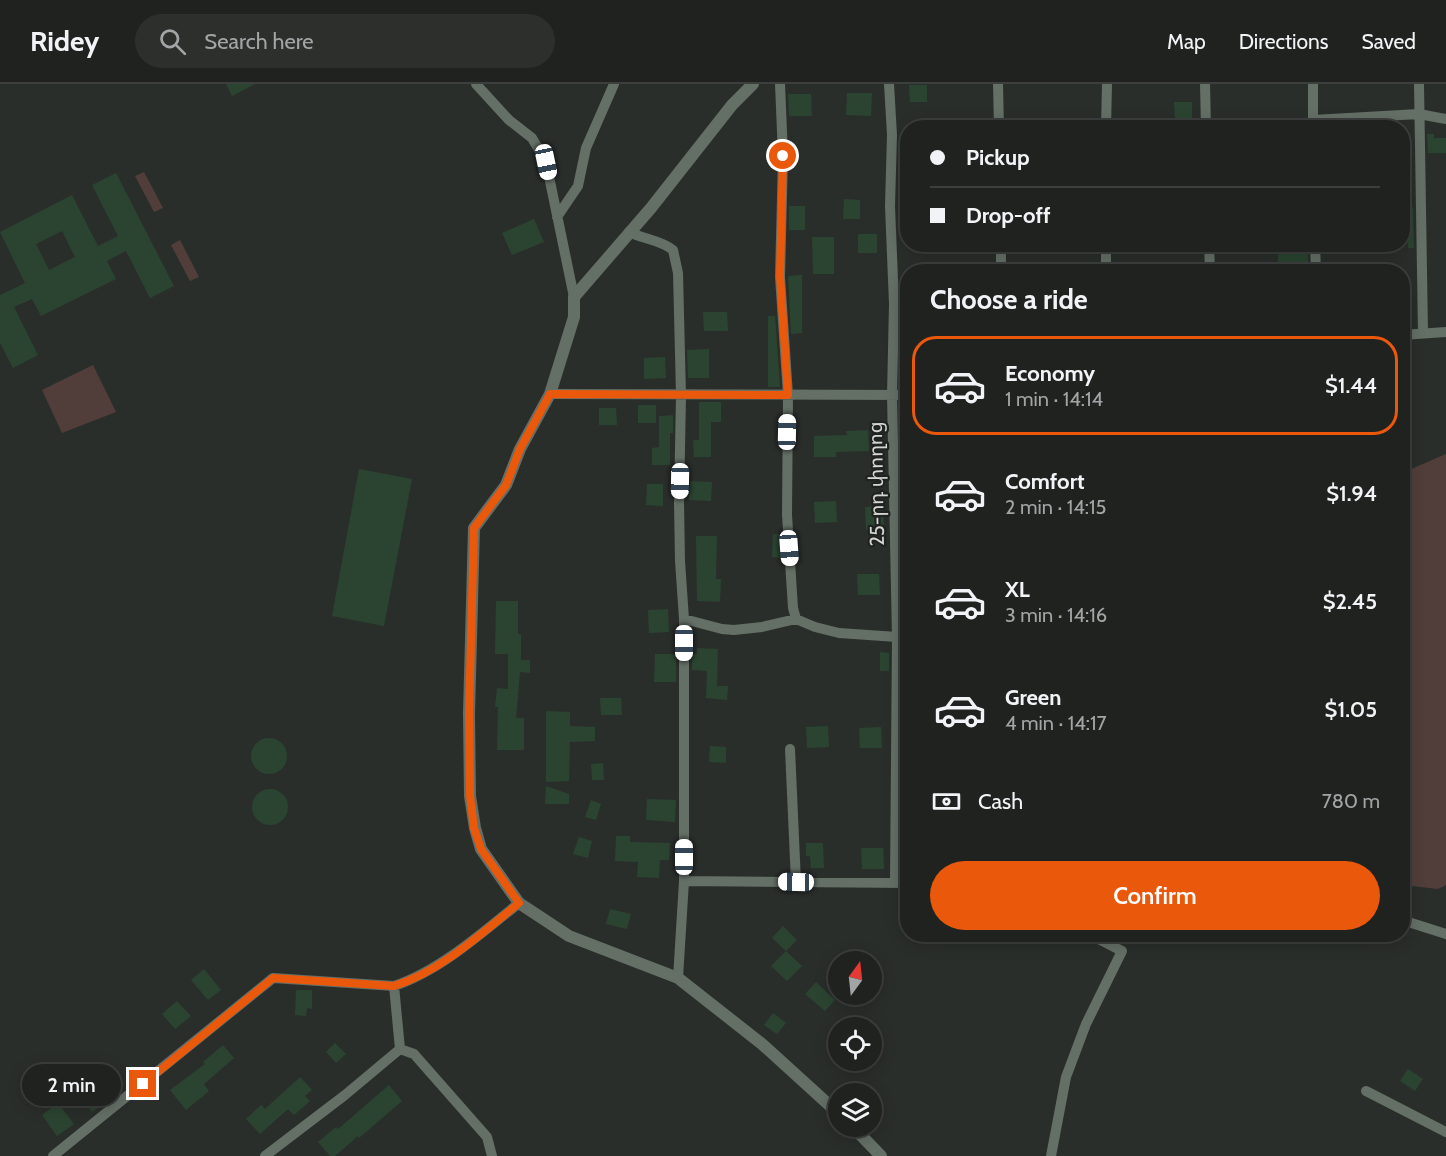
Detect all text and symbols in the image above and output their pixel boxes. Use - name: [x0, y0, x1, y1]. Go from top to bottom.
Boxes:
- search box: [135, 14, 555, 68]
- text: Ridey: [30, 24, 99, 58]
- icon: search: [156, 25, 189, 58]
- text: Search here: [204, 28, 314, 55]
- text: Map: [1167, 29, 1206, 54]
- text: Directions: [1239, 29, 1328, 54]
- text: Saved: [1361, 29, 1416, 54]
- route start: [769, 142, 796, 169]
- car: [533, 143, 559, 181]
- text: Pickup: [966, 144, 1030, 171]
- text: Drop-off: [966, 202, 1050, 229]
- text: Choose a ride: [930, 283, 1088, 316]
- icon: car: [933, 359, 987, 413]
- text: Economy: [1005, 360, 1095, 387]
- text: $1.44: [1325, 372, 1377, 399]
- text: 1 min · 14:14: [1005, 387, 1103, 411]
- car: [778, 414, 796, 450]
- street label: 25-րդ փողոց: [863, 421, 889, 547]
- car: [671, 463, 689, 499]
- icon: car: [933, 467, 987, 521]
- text: Comfort: [1005, 468, 1084, 495]
- text: $1.94: [1326, 480, 1377, 507]
- text: 2 min · 14:15: [1005, 495, 1106, 519]
- car: [779, 529, 799, 567]
- icon: car: [933, 575, 987, 629]
- text: XL: [1005, 576, 1030, 603]
- text: $2.45: [1323, 588, 1377, 615]
- text: 3 min · 14:16: [1005, 603, 1107, 627]
- car: [675, 625, 693, 661]
- icon: car: [933, 683, 987, 737]
- text: Green: [1005, 684, 1061, 711]
- text: $1.05: [1325, 696, 1377, 723]
- text: 4 min · 14:17: [1005, 711, 1107, 735]
- icon: cash: [930, 785, 963, 818]
- text: Cash: [978, 788, 1023, 815]
- text: 780 m: [1322, 789, 1380, 813]
- car: [675, 839, 693, 875]
- button: Confirm: [930, 861, 1380, 930]
- car: [778, 873, 814, 891]
- north arrow: [828, 951, 882, 1005]
- map controls: [828, 951, 882, 1137]
- button: locate: [828, 1017, 882, 1071]
- callout: 2 min: [23, 1063, 122, 1105]
- route end: [129, 1070, 156, 1097]
- text: 2 min: [47, 1073, 96, 1097]
- button: layers: [828, 1083, 882, 1137]

